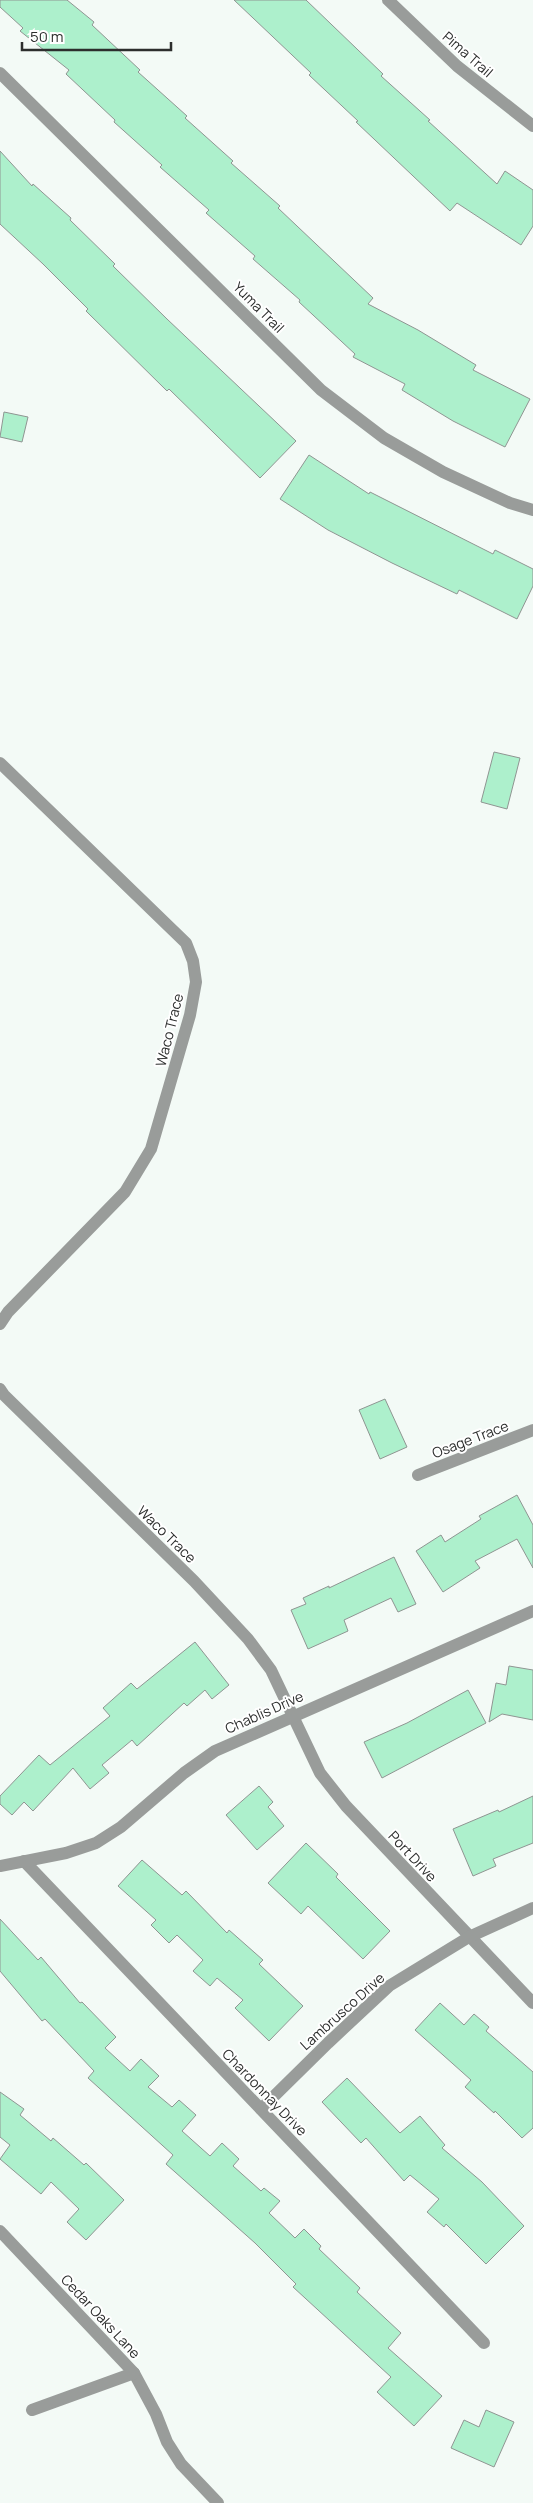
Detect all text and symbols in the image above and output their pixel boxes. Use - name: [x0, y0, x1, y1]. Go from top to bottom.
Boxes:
- scale bar: [22, 20, 171, 52]
- text: 50 m: [30, 26, 64, 47]
- street label: Pima Trail: [439, 27, 497, 81]
- street label: Yuma Trail: [229, 277, 289, 337]
- street label: Waco Trace: [151, 991, 187, 1069]
- street label: Osage Trace: [429, 1416, 511, 1462]
- street label: Waco Trace: [134, 1501, 200, 1567]
- street label: Chablis Drive: [222, 1686, 306, 1738]
- street label: Port Drive: [385, 1827, 441, 1885]
- street label: Lambrusco Drive: [296, 1968, 388, 2054]
- street label: Chardonnay Drive: [218, 2044, 312, 2140]
- street label: Cedar Oaks Lane: [57, 2270, 145, 2362]

